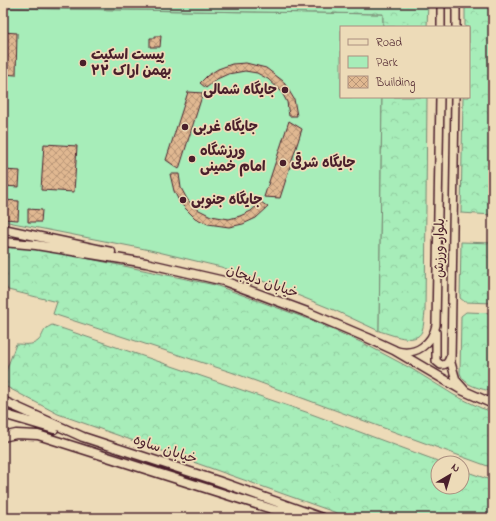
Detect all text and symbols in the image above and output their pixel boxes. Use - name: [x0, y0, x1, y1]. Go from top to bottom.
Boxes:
- legend: [340, 26, 470, 98]
- text: Road: [376, 34, 402, 52]
- place label: پیست اسکیت ۲۲ بهمن اراک: [91, 45, 171, 82]
- text: Park: [376, 54, 398, 72]
- marker: پیست اسکیت ۲۲ بهمن اراک: [78, 58, 88, 68]
- text: Building: [375, 74, 415, 93]
- place label: جایگاه شمالی: [203, 80, 277, 101]
- marker: جایگاه شمالی: [280, 85, 290, 95]
- place label: جایگاه غربی: [193, 117, 258, 138]
- marker: جایگاه غربی: [180, 122, 190, 132]
- place label: ورزشگاه امام خمینی: [200, 141, 266, 178]
- place label: جایگاه شرقی: [291, 152, 356, 174]
- marker: ورزشگاه امام خمینی: [187, 154, 197, 164]
- marker: جایگاه شرقی: [278, 158, 288, 168]
- place label: جایگاه جنوبی: [191, 190, 262, 211]
- marker: جایگاه جنوبی: [178, 195, 188, 205]
- street label: بلوار ورزش: [429, 218, 451, 278]
- street label: خیابان دلیجان: [223, 260, 301, 304]
- street label: خیابان ساوه: [130, 430, 200, 470]
- north arrow: [430, 455, 470, 495]
- text: N: [448, 459, 463, 477]

